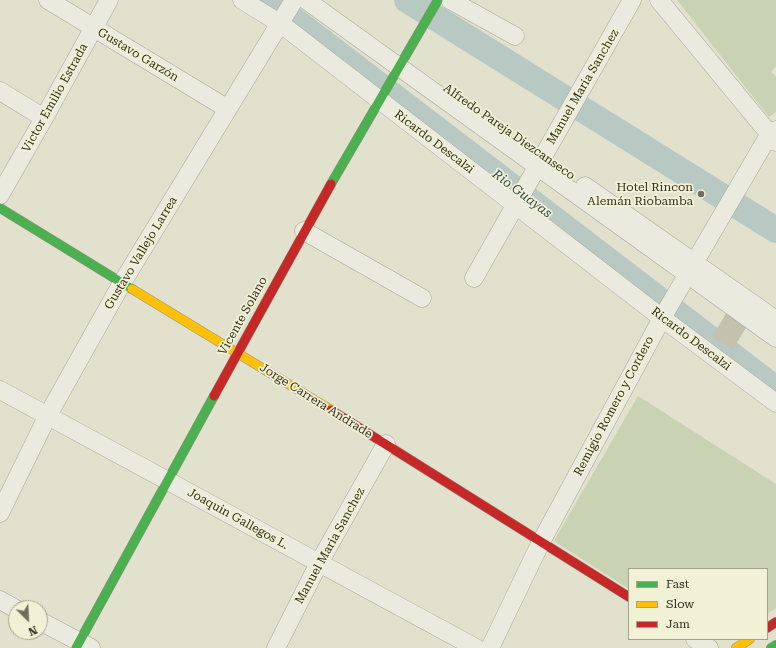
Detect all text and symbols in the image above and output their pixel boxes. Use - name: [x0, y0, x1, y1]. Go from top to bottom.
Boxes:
- street label: Gustavo Garzón: [95, 25, 181, 85]
- street label: Manuel Maria Sanchez: [544, 27, 622, 147]
- street label: Victor Emilio Estrada: [19, 41, 91, 155]
- street label: Alfredo Pareja Diezcanseco: [440, 81, 578, 183]
- street label: Ricardo Descalzi: [391, 107, 477, 177]
- water label: Rio Guayas: [489, 167, 555, 221]
- place label: Hotel Rincon Alemán Riobamba: [587, 180, 693, 208]
- marker: Hotel Rincon Alemán Riobamba: [696, 189, 706, 199]
- street label: Gustavo Vallejo Larrea: [101, 194, 181, 312]
- street label: Vicente Solano: [215, 274, 271, 358]
- street label: Ricardo Descalzi: [648, 304, 734, 374]
- street label: Remigio Romero y Cordero: [571, 334, 657, 478]
- street label: Jorge Carrera Andrade: [257, 360, 375, 442]
- street label: Joaquin Gallegos L.: [185, 485, 291, 553]
- street label: Manuel Maria Sanchez: [292, 485, 368, 607]
- legend: [628, 568, 768, 640]
- text: Fast: [666, 577, 689, 591]
- text: Slow: [666, 597, 694, 611]
- north arrow: [8, 600, 48, 640]
- text: Jam: [666, 617, 690, 631]
- text: N: [26, 623, 39, 638]

